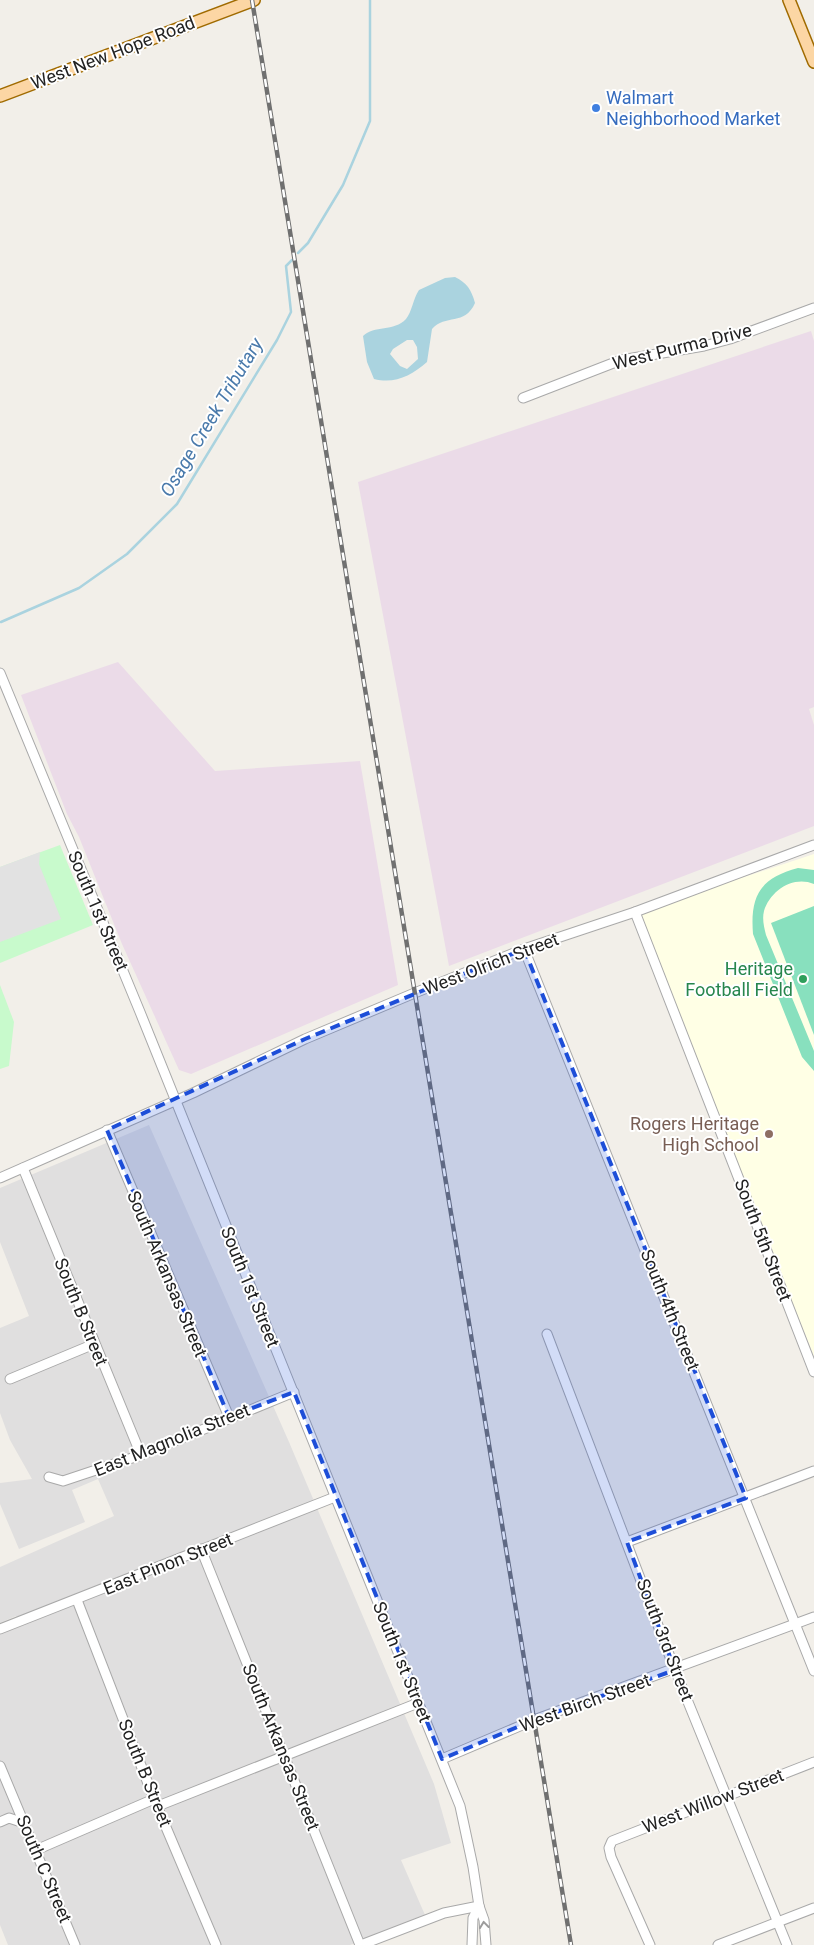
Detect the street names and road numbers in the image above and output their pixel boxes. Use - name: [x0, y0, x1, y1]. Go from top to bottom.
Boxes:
- street label: West New Hope Road: [28, 12, 198, 93]
- street label: West Purma Drive: [610, 319, 754, 374]
- street label: South 1st Street: [64, 848, 133, 974]
- street label: West Olrich Street: [420, 928, 562, 999]
- street label: South 5th Street: [731, 1176, 796, 1304]
- street label: South Arkansas Street: [123, 1188, 212, 1360]
- street label: South 1st Street: [217, 1223, 284, 1350]
- street label: South 4th Street: [637, 1246, 704, 1374]
- street label: South B Street: [50, 1255, 113, 1369]
- street label: East Magnolia Street: [91, 1399, 253, 1480]
- street label: East Pinon Street: [100, 1528, 236, 1599]
- street label: South 3rd Street: [632, 1576, 698, 1704]
- street label: South 1st Street: [369, 1598, 436, 1725]
- street label: South Arkansas Street: [238, 1660, 325, 1833]
- street label: West Birch Street: [517, 1669, 653, 1736]
- street label: South B Street: [114, 1716, 177, 1830]
- street label: West Willow Street: [639, 1764, 787, 1837]
- street label: South C Street: [12, 1812, 77, 1926]

